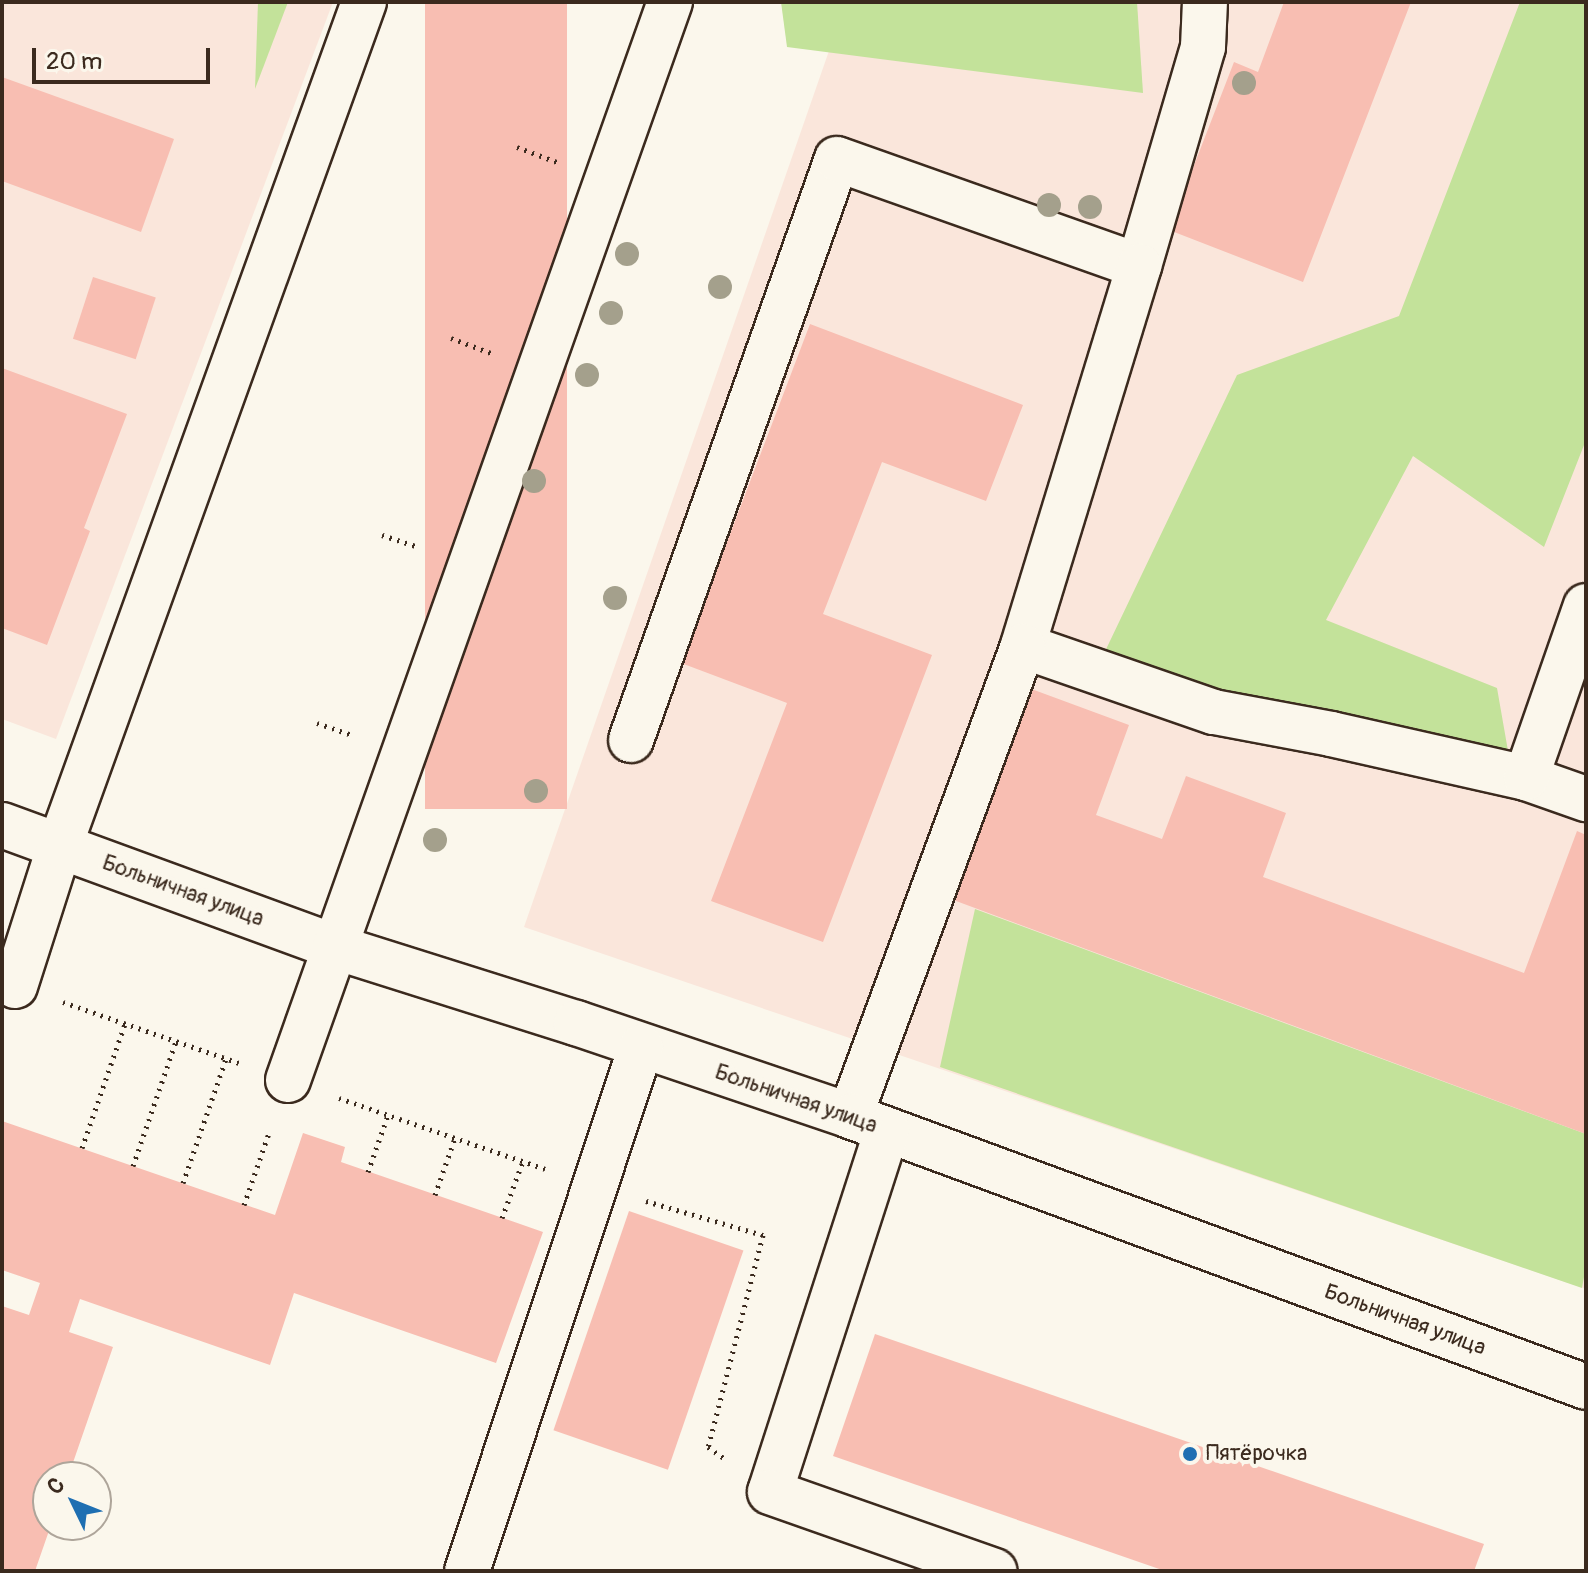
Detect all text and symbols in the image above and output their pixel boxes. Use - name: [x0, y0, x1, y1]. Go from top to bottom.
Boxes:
- scale bar: [36, 32, 214, 82]
- text: 20 m: [46, 47, 102, 76]
- street label: Больничная улица: [99, 850, 267, 932]
- street label: Больничная улица: [711, 1059, 881, 1139]
- street label: Больничная улица: [1321, 1279, 1489, 1361]
- place label: Пятёрочка: [1206, 1441, 1307, 1467]
- marker: Пятёрочка: [1181, 1445, 1199, 1463]
- north arrow: [32, 1461, 112, 1541]
- text: С: [41, 1471, 71, 1501]

